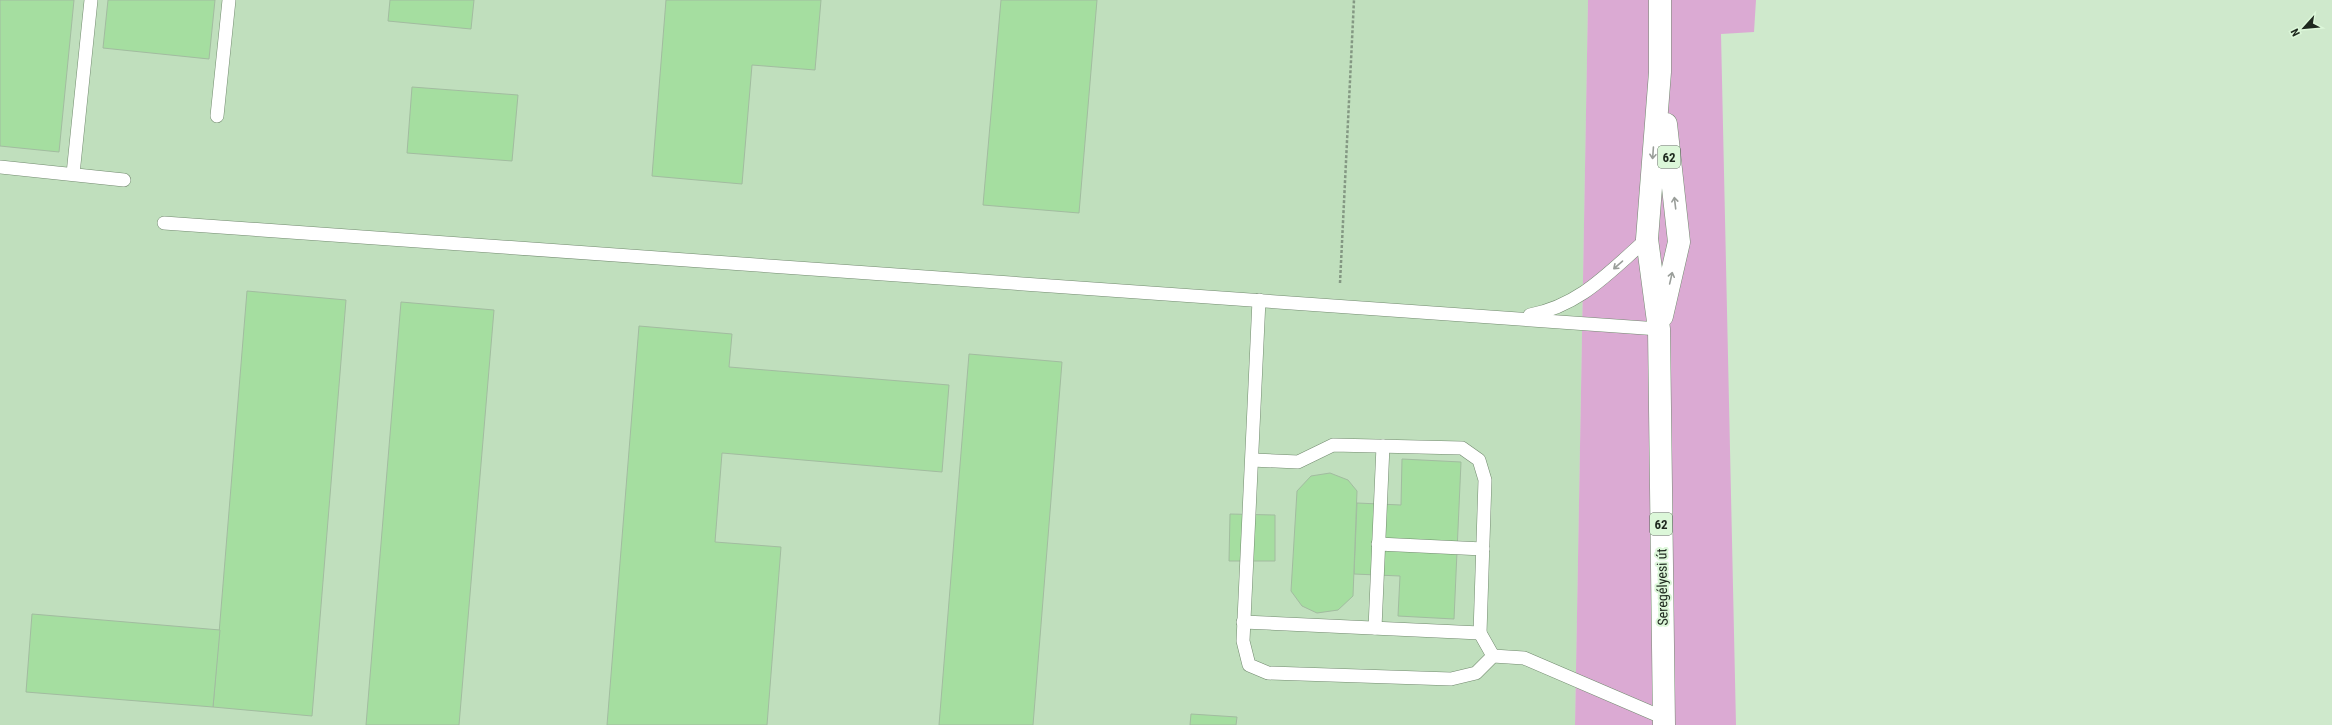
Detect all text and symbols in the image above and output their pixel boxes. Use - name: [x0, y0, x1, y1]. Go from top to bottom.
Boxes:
- north arrow: [2284, 8, 2324, 48]
- text: N: [2288, 26, 2303, 38]
- one-way arrow: [1650, 146, 1657, 159]
- road number: 62: [1658, 146, 1680, 168]
- one-way arrow: [1671, 197, 1679, 210]
- one-way arrow: [1612, 260, 1623, 269]
- one-way arrow: [1668, 271, 1675, 284]
- road number: 62: [1650, 513, 1672, 535]
- street label: Seregélyesi út: [1653, 548, 1671, 626]

